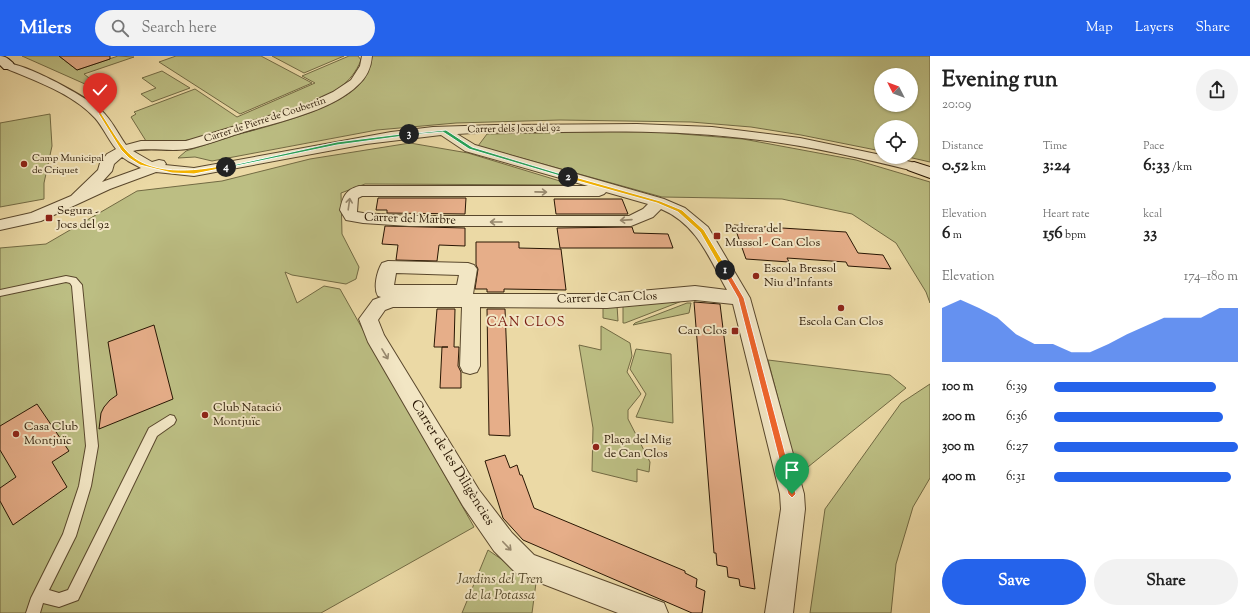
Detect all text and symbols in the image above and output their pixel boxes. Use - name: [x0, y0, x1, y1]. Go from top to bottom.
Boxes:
- search box: [95, 10, 375, 46]
- text: Milers: [20, 15, 71, 42]
- icon: search: [109, 17, 131, 39]
- text: Search here: [141, 18, 217, 39]
- text: Map: [1086, 18, 1113, 38]
- text: Layers: [1135, 18, 1173, 38]
- text: Share: [1195, 18, 1230, 38]
- text: Evening run: [942, 65, 1058, 97]
- north arrow: [874, 68, 918, 112]
- map controls: [874, 68, 918, 164]
- button: share: [1196, 69, 1238, 111]
- pin: [83, 73, 117, 114]
- icon: check: [89, 79, 111, 101]
- street label: Carrer de Pierre de Coubertin: [202, 93, 328, 147]
- text: 20:09: [942, 96, 971, 114]
- button: locate: [874, 120, 918, 164]
- street label: Carrer dels Jocs del 92: [467, 121, 561, 137]
- pin: 3: [399, 124, 419, 144]
- text: 3: [407, 126, 411, 142]
- text: Distance: [942, 138, 983, 154]
- text: Time: [1043, 138, 1067, 154]
- text: Pace: [1143, 138, 1164, 154]
- place label: Camp Municipal de Criquet: [32, 151, 104, 178]
- text: 0.52: [942, 154, 969, 178]
- text: 3:24: [1043, 154, 1070, 178]
- text: 6:33: [1143, 154, 1170, 178]
- pin: 4: [216, 157, 236, 177]
- marker: Camp Municipal de Criquet: [19, 159, 29, 169]
- text: 4: [223, 159, 229, 175]
- text: km: [969, 159, 986, 175]
- text: /km: [1170, 159, 1192, 175]
- pin: 2: [558, 167, 578, 187]
- text: 2: [565, 169, 571, 185]
- one-way arrow: [534, 188, 547, 196]
- one-way arrow: [346, 197, 353, 210]
- place label: Segura - Jocs del 92: [56, 202, 110, 234]
- text: Elevation: [942, 206, 987, 222]
- text: Heart rate: [1043, 206, 1090, 222]
- text: kcal: [1143, 206, 1162, 222]
- street label: Carrer del Marbre: [364, 208, 457, 230]
- marker: Segura - Jocs del 92: [44, 213, 54, 223]
- one-way arrow: [620, 217, 633, 224]
- one-way arrow: [490, 218, 503, 226]
- place label: Pedrera del Mussol - Can Clos: [725, 220, 820, 252]
- text: 6: [942, 222, 950, 246]
- text: 156: [1043, 222, 1063, 246]
- text: 33: [1143, 222, 1157, 246]
- text: m: [950, 227, 962, 243]
- text: bpm: [1063, 227, 1086, 243]
- marker: Pedrera del Mussol - Can Clos: [712, 231, 722, 241]
- pin: 1: [715, 260, 735, 280]
- place label: Escola Bressol Niu d'Infants: [764, 260, 837, 292]
- text: 1: [723, 262, 727, 278]
- text: Elevation: [942, 268, 995, 286]
- text: 174–180 m: [1184, 268, 1238, 286]
- marker: Escola Bressol Niu d'Infants: [751, 271, 761, 281]
- street label: Carrer de Can Clos: [557, 287, 658, 309]
- marker: Escola Can Clos: [836, 303, 846, 313]
- place label: Escola Can Clos: [799, 313, 883, 331]
- district label: CAN CLOS: [487, 314, 565, 332]
- place label: Can Clos: [678, 322, 727, 340]
- marker: Can Clos: [730, 326, 740, 336]
- one-way arrow: [381, 348, 389, 359]
- text: 100 m: [942, 378, 974, 396]
- text: 6:39: [1006, 378, 1027, 396]
- street label: Carrer de les Diligències: [405, 396, 499, 530]
- place label: Club Natació Montjuïc: [213, 399, 282, 431]
- text: 200 m: [942, 408, 975, 426]
- text: 6:36: [1006, 408, 1027, 426]
- marker: Club Natació Montjuïc: [200, 410, 210, 420]
- place label: Casa Club Montjuïc: [24, 418, 79, 450]
- marker: Casa Club Montjuïc: [11, 429, 21, 439]
- place label: Plaça del Mig de Can Clos: [604, 431, 671, 463]
- text: 300 m: [942, 438, 974, 456]
- text: 6:27: [1006, 438, 1028, 456]
- marker: Plaça del Mig de Can Clos: [591, 442, 601, 452]
- pin: [775, 453, 809, 494]
- icon: arrive: [781, 459, 803, 481]
- text: 400 m: [942, 468, 976, 486]
- text: 6:31: [1006, 468, 1025, 486]
- one-way arrow: [503, 541, 512, 551]
- button: Save: [942, 559, 1086, 605]
- button: Share: [1094, 559, 1238, 605]
- park label: Jardins del Tren de la Potassa: [456, 570, 544, 606]

